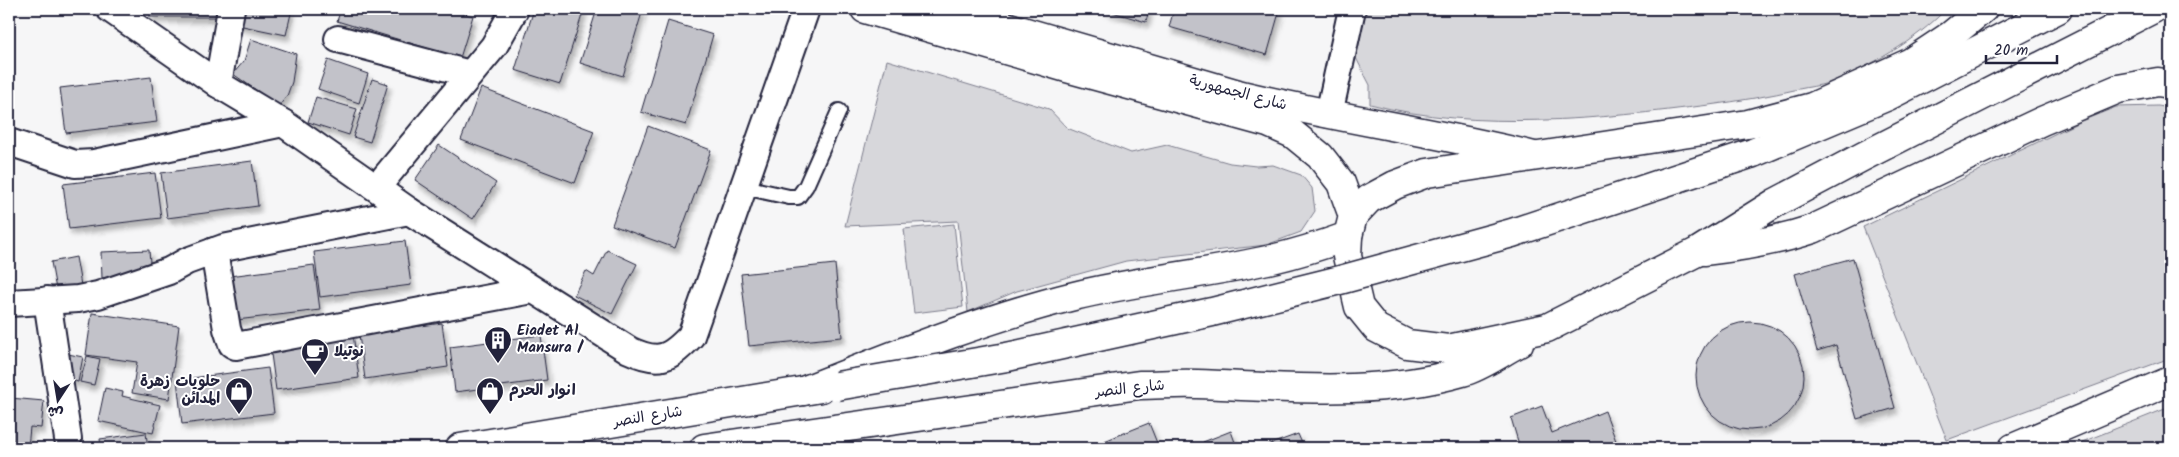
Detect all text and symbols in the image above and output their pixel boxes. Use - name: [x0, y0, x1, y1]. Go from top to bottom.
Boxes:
- scale bar: [1986, 32, 2058, 64]
- text: 20 m: [1994, 39, 2028, 63]
- street label: شارع الجمهورية: [1186, 68, 1290, 118]
- place label: Eiadet Al Mansura /: [517, 319, 584, 360]
- building icon: Eiadet Al Mansura /: [483, 325, 513, 364]
- cafe icon: نوتيلا: [300, 337, 330, 376]
- place label: نوتيلا: [334, 340, 364, 364]
- place label: حلويات زهرة المدائن: [140, 370, 220, 411]
- street label: شارع النصر: [1092, 373, 1166, 405]
- north arrow: [32, 374, 82, 424]
- shop icon: حلويات زهرة المدائن: [224, 376, 254, 415]
- shop icon: انوار الحرم: [475, 376, 505, 415]
- place label: انوار الحرم: [509, 379, 576, 403]
- text: ش: [46, 399, 65, 424]
- street label: شارع النصر: [610, 400, 684, 435]

